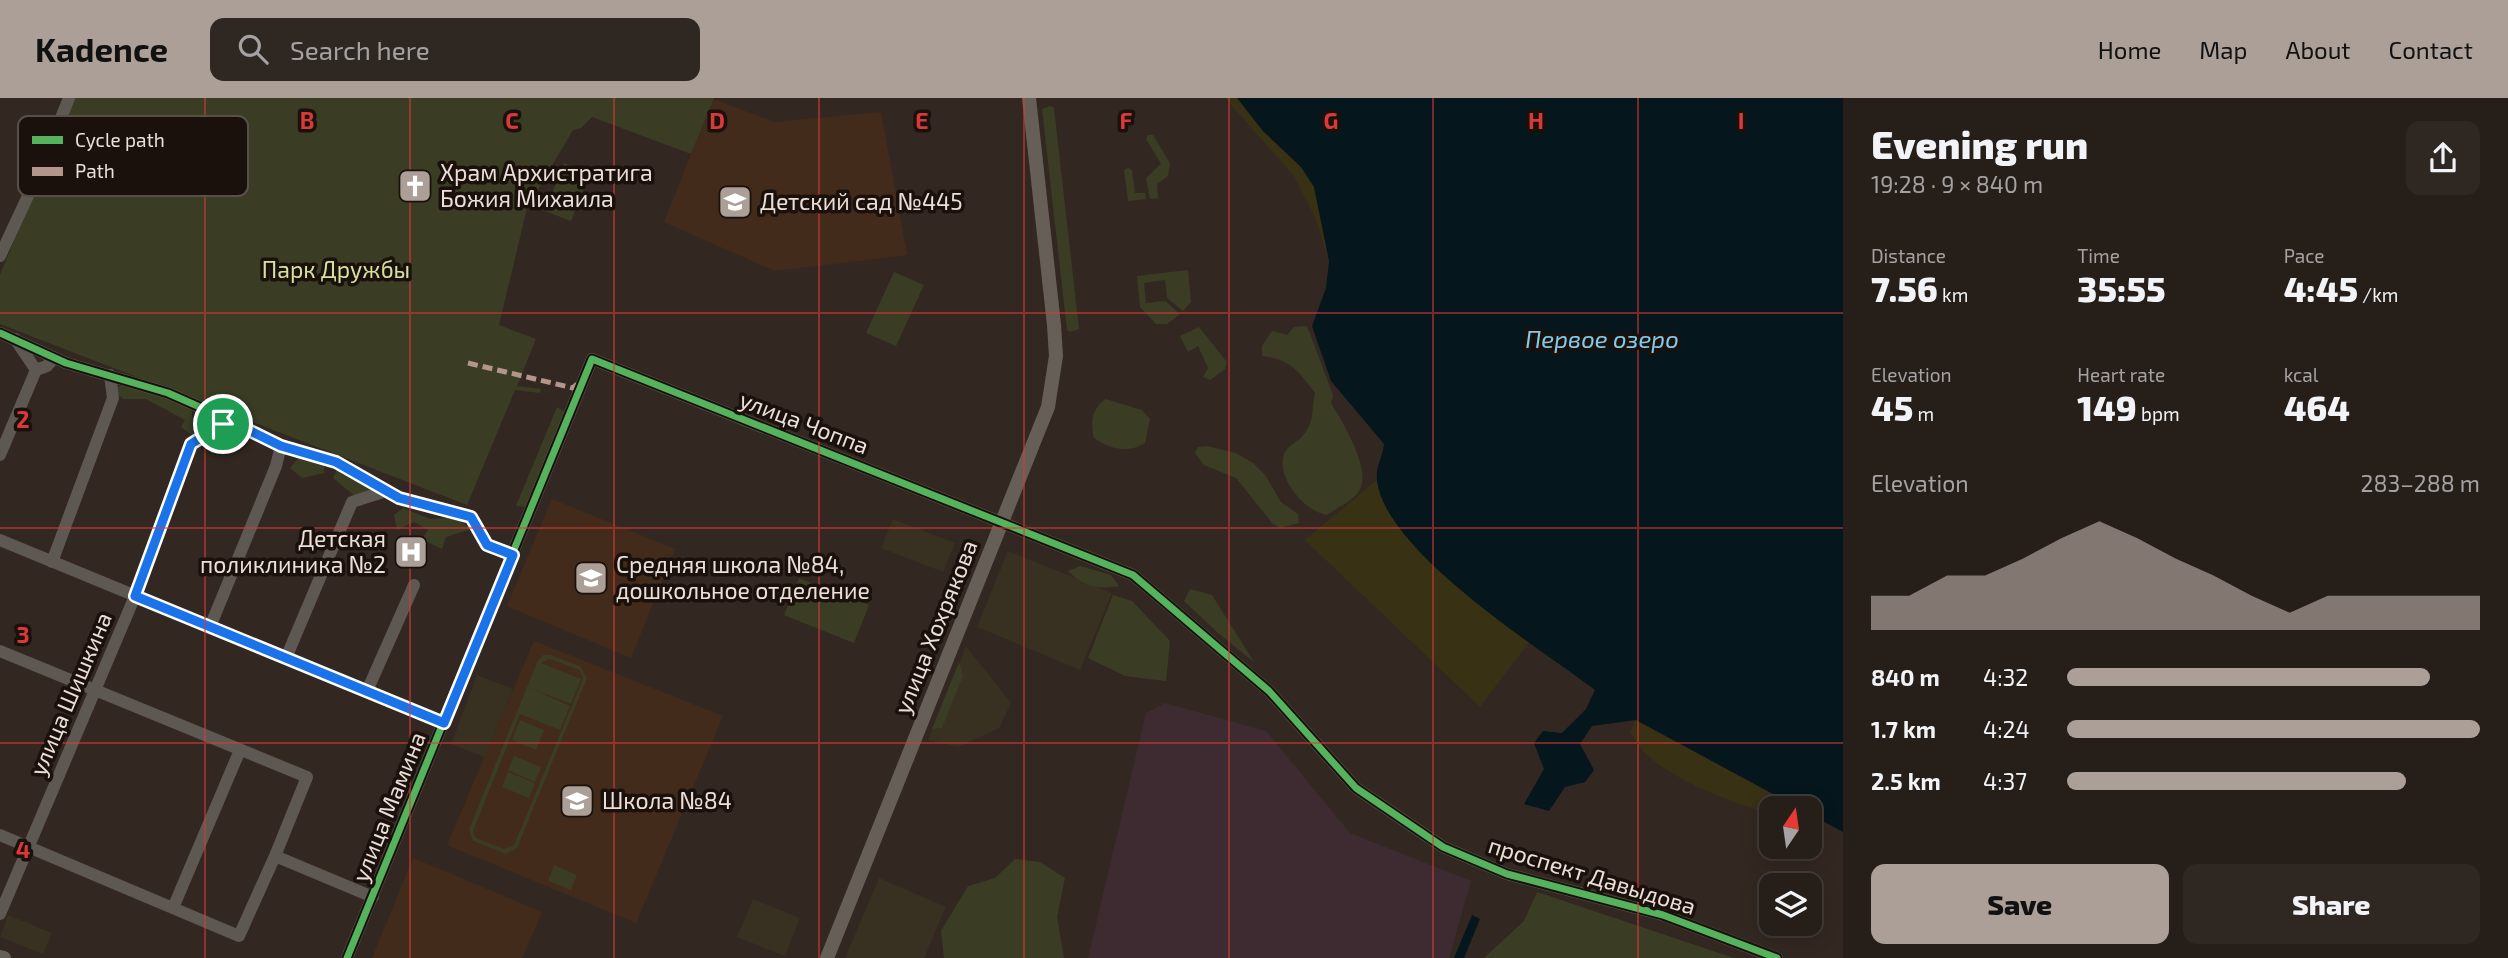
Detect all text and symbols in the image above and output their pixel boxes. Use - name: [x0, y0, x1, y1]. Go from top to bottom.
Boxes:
- search box: [210, 18, 700, 81]
- text: Kadence: [35, 29, 168, 69]
- icon: search: [234, 30, 272, 68]
- text: Search here: [290, 34, 430, 65]
- text: Home: [2098, 35, 2161, 64]
- text: Map: [2199, 35, 2247, 64]
- text: About: [2285, 35, 2351, 64]
- text: Contact: [2389, 35, 2473, 64]
- text: B: [300, 106, 314, 134]
- text: C: [505, 106, 519, 134]
- text: D: [709, 106, 725, 134]
- text: E: [915, 106, 929, 134]
- text: F: [1120, 106, 1133, 134]
- text: G: [1324, 106, 1338, 134]
- text: H: [1528, 106, 1544, 134]
- text: I: [1738, 106, 1744, 134]
- legend: [18, 116, 248, 196]
- text: Evening run: [1871, 121, 2088, 167]
- button: share: [2406, 121, 2480, 195]
- text: Cycle path: [75, 128, 165, 151]
- place label: Храм Архистратига Божия Михаила: [440, 158, 653, 212]
- text: Path: [75, 159, 115, 182]
- church icon: Храм Архистратига Божия Михаила: [396, 167, 434, 205]
- text: 19:28 · 9 × 840 m: [1871, 170, 2043, 198]
- school or university icon: Детский сад №445: [716, 183, 754, 221]
- place label: Детский сад №445: [760, 187, 963, 215]
- text: Distance: [1871, 244, 1946, 267]
- text: Time: [2077, 244, 2120, 267]
- text: Pace: [2284, 244, 2325, 267]
- park label: Парк Дружбы: [262, 255, 410, 284]
- text: 7.56: [1871, 267, 1938, 309]
- text: 35:55: [2077, 267, 2166, 309]
- text: 4:45: [2284, 267, 2358, 309]
- text: km: [1938, 283, 1968, 306]
- text: /km: [2358, 283, 2399, 306]
- water label: Первое озеро: [1525, 324, 1679, 353]
- text: Elevation: [1871, 363, 1952, 386]
- text: Heart rate: [2077, 363, 2165, 386]
- text: kcal: [2284, 363, 2318, 386]
- street label: улица Чоппа: [735, 385, 873, 460]
- text: 45: [1871, 386, 1913, 428]
- text: 149: [2077, 386, 2137, 428]
- text: 464: [2284, 386, 2350, 428]
- pin: [193, 394, 253, 454]
- text: m: [1913, 402, 1934, 425]
- text: bpm: [2137, 402, 2180, 425]
- text: 2: [16, 405, 30, 433]
- icon: arrive: [204, 405, 242, 443]
- text: Elevation: [1871, 469, 1969, 497]
- text: 283–288 m: [2361, 469, 2480, 497]
- place label: Детская поликлиника №2: [200, 524, 386, 578]
- hospital icon: Детская поликлиника №2: [392, 533, 430, 571]
- street label: улица Хохрякова: [887, 536, 984, 718]
- place label: Средняя школа №84, дошкольное отделение: [616, 550, 870, 604]
- school or university icon: Средняя школа №84, дошкольное отделение: [572, 559, 610, 597]
- street label: улица Шишкина: [23, 608, 118, 780]
- text: 3: [16, 620, 30, 648]
- text: 840 m: [1871, 663, 1940, 691]
- text: 4:32: [1983, 663, 2028, 691]
- text: 1.7 km: [1871, 715, 1936, 743]
- text: 4:24: [1983, 715, 2030, 743]
- street label: улица Мамина: [345, 728, 432, 886]
- text: 2.5 km: [1871, 767, 1941, 795]
- text: 4:37: [1983, 767, 2027, 795]
- school or university icon: Школа №84: [558, 782, 596, 820]
- place label: Школа №84: [602, 786, 732, 814]
- north arrow: [1759, 796, 1822, 859]
- map controls: [1759, 796, 1822, 936]
- street label: проспект Давыдова: [1485, 830, 1699, 920]
- text: 4: [16, 835, 30, 863]
- button: Save: [1871, 864, 2169, 944]
- button: Share: [2183, 864, 2480, 944]
- button: layers: [1759, 873, 1822, 936]

